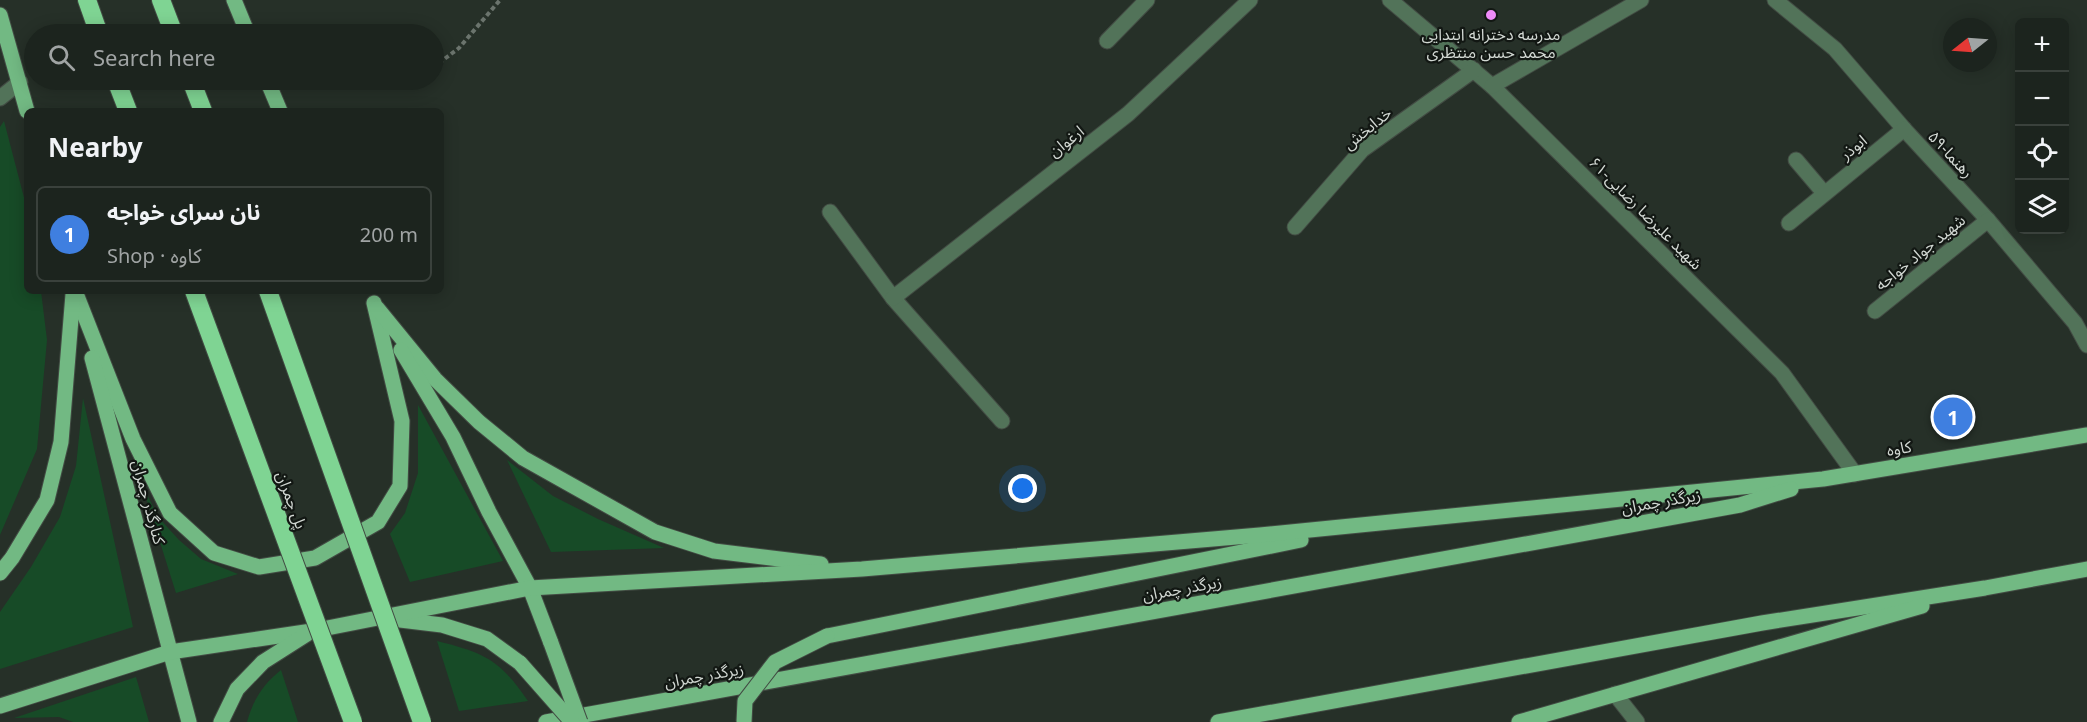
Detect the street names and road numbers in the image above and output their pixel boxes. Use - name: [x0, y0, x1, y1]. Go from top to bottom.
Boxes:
- street label: خدابخش: [1338, 102, 1396, 154]
- street label: ارغوان: [1044, 120, 1088, 162]
- street label: ۵۹-رهنما: [1923, 126, 1979, 182]
- street label: ابوذر: [1834, 129, 1871, 165]
- street label: ۶۱-شهید علیرضا رضایی: [1585, 152, 1707, 274]
- street label: شهید جواد خواجه: [1870, 209, 1970, 295]
- street label: کاوه: [1885, 435, 1914, 461]
- street label: کنارگذر چمران: [127, 457, 171, 547]
- street label: پل چمران: [271, 468, 313, 532]
- street label: زیرگذر چمران: [1620, 483, 1703, 519]
- street label: زیرگذر چمران: [1141, 570, 1224, 606]
- street label: زیرگذر چمران: [663, 657, 746, 693]

